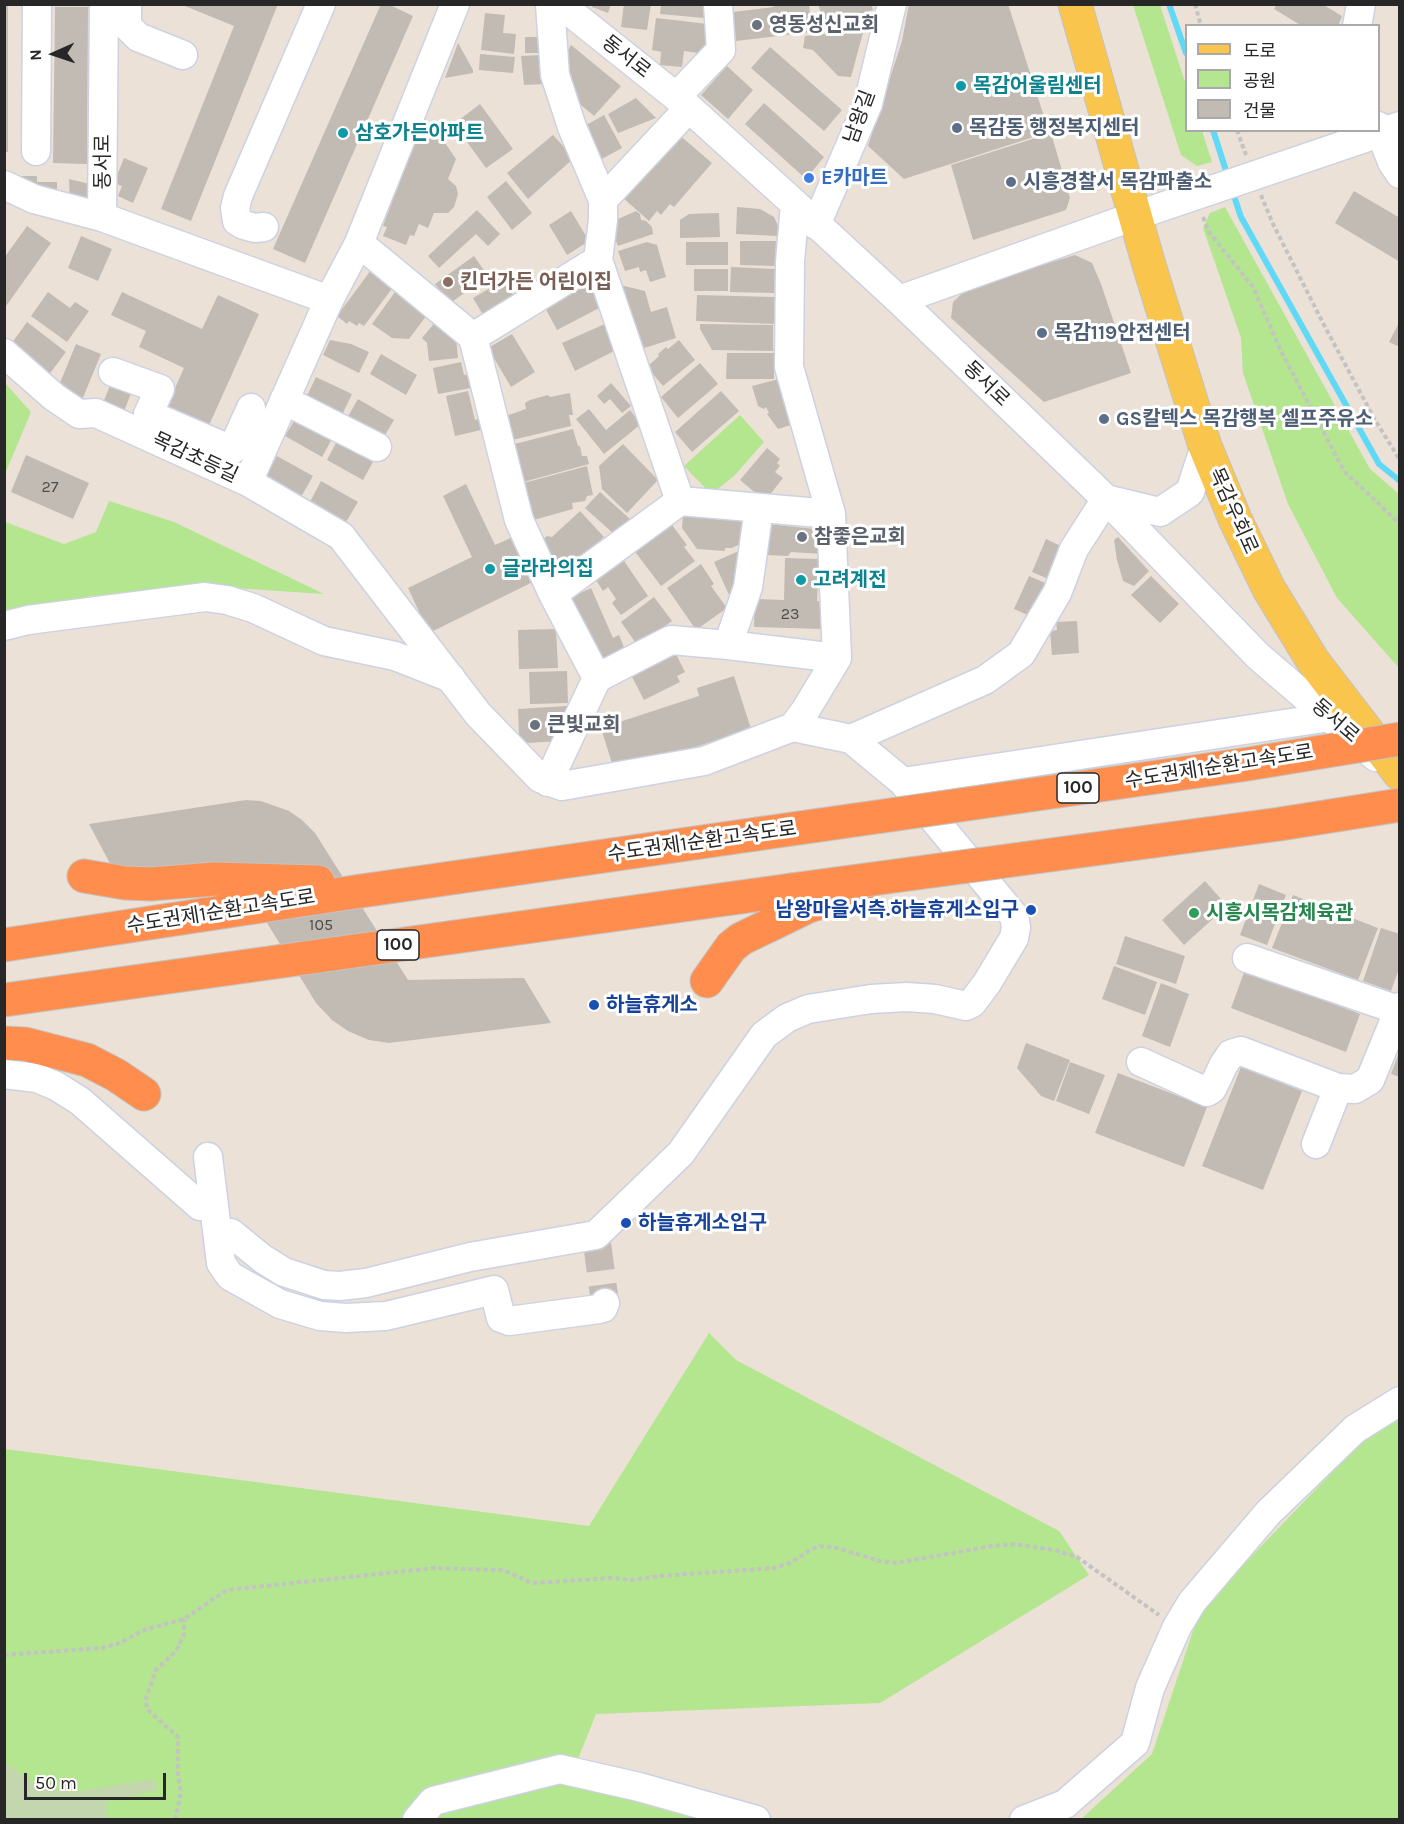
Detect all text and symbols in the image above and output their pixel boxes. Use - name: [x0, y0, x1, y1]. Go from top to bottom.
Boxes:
- place label: 영동성신교회: [769, 13, 879, 37]
- marker: 영동성신교회: [750, 18, 764, 32]
- north arrow: [24, 24, 84, 84]
- legend: [1185, 24, 1380, 132]
- street label: 동서로: [597, 31, 655, 83]
- text: 도로: [1243, 40, 1276, 62]
- text: N: [26, 49, 45, 61]
- text: 공원: [1243, 70, 1276, 92]
- place label: 목감어울림센터: [973, 74, 1102, 98]
- marker: 목감어울림센터: [954, 79, 968, 93]
- street label: 남왕길: [839, 87, 881, 147]
- text: 건물: [1243, 100, 1276, 122]
- place label: 목감동 행정복지센터: [969, 116, 1140, 140]
- place label: 삼호가든아파트: [355, 121, 484, 145]
- marker: 목감동 행정복지센터: [950, 121, 964, 135]
- marker: 삼호가든아파트: [336, 126, 350, 140]
- street label: 동서로: [91, 134, 115, 190]
- place label: E카마트: [821, 166, 888, 190]
- place label: 시흥경찰서 목감파출소: [1023, 170, 1212, 194]
- marker: E카마트: [802, 171, 816, 185]
- marker: 시흥경찰서 목감파출소: [1004, 175, 1018, 189]
- place label: 킨더가든 어린이집: [460, 270, 612, 294]
- marker: 킨더가든 어린이집: [441, 275, 455, 289]
- place label: 목감119안전센터: [1054, 321, 1191, 345]
- marker: 목감119안전센터: [1035, 326, 1049, 340]
- street label: 동서로: [958, 356, 1014, 412]
- place label: GS칼텍스 목감행복 셀프주유소: [1116, 407, 1373, 431]
- marker: GS칼텍스 목감행복 셀프주유소: [1097, 412, 1111, 426]
- street label: 목감초등길: [148, 428, 242, 488]
- street label: 목감우회로: [1203, 464, 1263, 558]
- house number: 27: [42, 477, 58, 497]
- place label: 참좋은교회: [814, 525, 906, 549]
- marker: 참좋은교회: [795, 530, 809, 544]
- place label: 글라라의집: [502, 557, 594, 581]
- marker: 글라라의집: [483, 562, 497, 576]
- place label: 고려계전: [813, 568, 887, 592]
- marker: 고려계전: [794, 573, 808, 587]
- house number: 23: [781, 604, 799, 624]
- street label: 동서로: [1306, 694, 1364, 748]
- place label: 큰빛교회: [547, 713, 621, 737]
- marker: 큰빛교회: [528, 718, 542, 732]
- street label: 수도권제1순환고속도로: [1123, 740, 1315, 794]
- road number: 100: [1057, 773, 1099, 803]
- street label: 수도권제1순환고속도로: [606, 817, 798, 867]
- street label: 수도권제1순환고속도로: [125, 885, 317, 939]
- place label: 남왕마을서측.하늘휴게소입구: [776, 898, 1019, 922]
- place label: 시흥시목감체육관: [1206, 901, 1353, 925]
- marker: 남왕마을서측.하늘휴게소입구: [1024, 903, 1038, 917]
- marker: 시흥시목감체육관: [1187, 906, 1201, 920]
- house number: 105: [309, 915, 333, 935]
- road number: 100: [377, 930, 419, 960]
- place label: 하늘휴게소: [606, 993, 698, 1017]
- marker: 하늘휴게소: [587, 998, 601, 1012]
- place label: 하늘휴게소입구: [638, 1211, 767, 1235]
- marker: 하늘휴게소입구: [619, 1216, 633, 1230]
- scale bar: [27, 1761, 170, 1799]
- text: 50 m: [35, 1772, 77, 1794]

